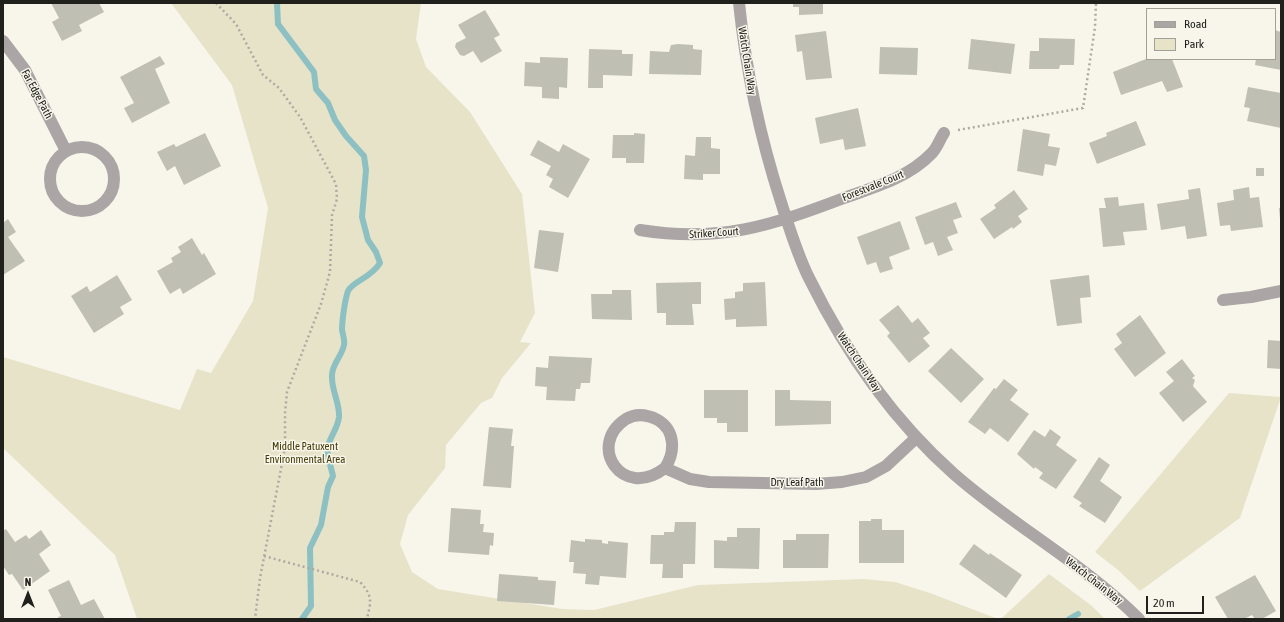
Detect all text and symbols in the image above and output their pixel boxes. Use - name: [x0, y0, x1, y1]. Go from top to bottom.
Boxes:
- legend: [1146, 8, 1276, 60]
- text: Road: [1184, 17, 1207, 31]
- street label: Watch Chain Way: [735, 26, 759, 96]
- text: Park: [1184, 37, 1204, 51]
- street label: Far Edge Path: [19, 67, 55, 121]
- street label: Forestvale Court: [840, 168, 906, 204]
- street label: Striker Court: [689, 225, 739, 241]
- street label: Watch Chain Way: [834, 330, 884, 394]
- park label: Middle Patuxent Environmental Area: [265, 440, 345, 466]
- street label: Dry Leaf Path: [770, 476, 824, 490]
- street label: Watch Chain Way: [1063, 555, 1125, 607]
- north arrow: [8, 574, 48, 614]
- text: N: [25, 576, 31, 588]
- scale bar: [1148, 588, 1206, 614]
- text: 20 m: [1153, 596, 1175, 610]

